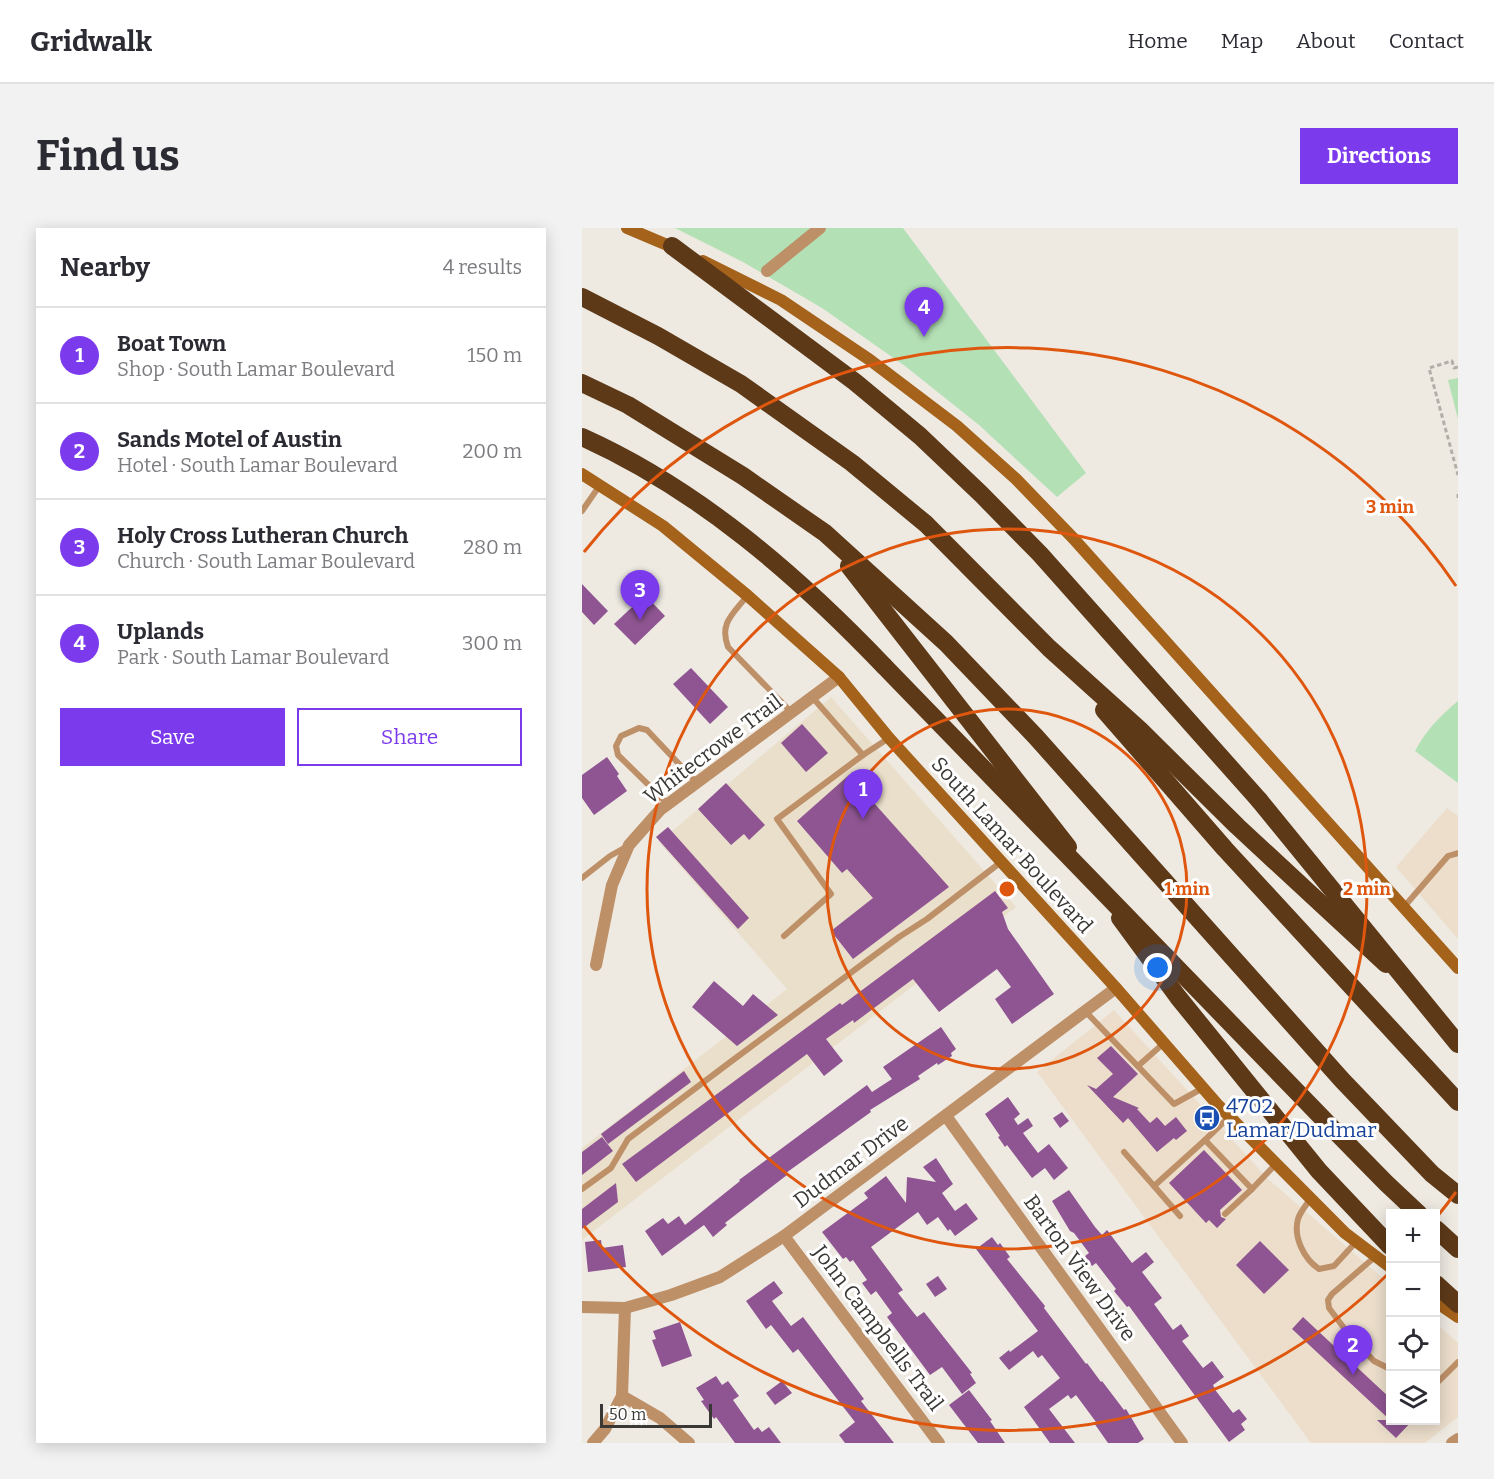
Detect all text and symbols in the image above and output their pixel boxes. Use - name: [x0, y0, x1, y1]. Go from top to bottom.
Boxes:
- text: Gridwalk: [30, 25, 152, 58]
- text: Home: [1128, 28, 1188, 54]
- text: Map: [1221, 28, 1263, 54]
- text: About: [1296, 28, 1356, 54]
- text: Contact: [1389, 28, 1464, 54]
- button: Directions: [1300, 128, 1458, 184]
- text: Find us: [36, 131, 180, 181]
- text: Nearby: [60, 252, 150, 283]
- text: 4 results: [443, 255, 522, 279]
- pin: 4: [904, 288, 944, 337]
- text: Boat Town: [117, 330, 226, 357]
- text: 1: [75, 343, 84, 367]
- text: 150 m: [467, 343, 522, 367]
- text: Shop · South Lamar Boulevard: [117, 357, 395, 381]
- text: Sands Motel of Austin: [117, 426, 342, 453]
- text: 2: [74, 439, 85, 463]
- text: 200 m: [462, 439, 522, 463]
- text: Hotel · South Lamar Boulevard: [117, 453, 398, 477]
- text: 3 min: [1366, 496, 1414, 518]
- text: Holy Cross Lutheran Church: [117, 522, 408, 549]
- text: 3: [74, 535, 85, 559]
- text: 280 m: [463, 535, 522, 559]
- text: Church · South Lamar Boulevard: [117, 549, 415, 573]
- pin: 3: [620, 570, 660, 620]
- text: Uplands: [117, 618, 204, 645]
- text: 4: [73, 631, 86, 655]
- text: 300 m: [462, 631, 522, 655]
- text: Park · South Lamar Boulevard: [117, 645, 389, 669]
- street label: Whitecrowe Trail: [639, 688, 787, 810]
- button: Save: [60, 708, 285, 766]
- button: Share: [297, 708, 522, 766]
- street label: South Lamar Boulevard: [926, 751, 1098, 939]
- pin: 1: [844, 770, 882, 819]
- text: 1 min: [1164, 878, 1210, 900]
- text: 2 min: [1343, 878, 1391, 900]
- centre of rings: [997, 879, 1017, 899]
- your location: [1143, 953, 1172, 982]
- place label: 4702 Lamar/Dudmar: [1226, 1093, 1377, 1143]
- bus stop icon: 4702 Lamar/Dudmar: [1192, 1103, 1222, 1133]
- street label: Dudmar Drive: [788, 1110, 914, 1214]
- street label: Barton View Drive: [1018, 1190, 1142, 1346]
- map controls: [1386, 1209, 1440, 1425]
- button: +: [1386, 1209, 1440, 1263]
- street label: John Campbells Trail: [807, 1239, 949, 1416]
- button: −: [1386, 1263, 1440, 1317]
- button: locate: [1386, 1317, 1440, 1371]
- pin: 2: [1334, 1326, 1372, 1375]
- button: layers: [1386, 1371, 1440, 1425]
- scale bar: [600, 1401, 712, 1428]
- text: 50 m: [609, 1405, 646, 1424]

